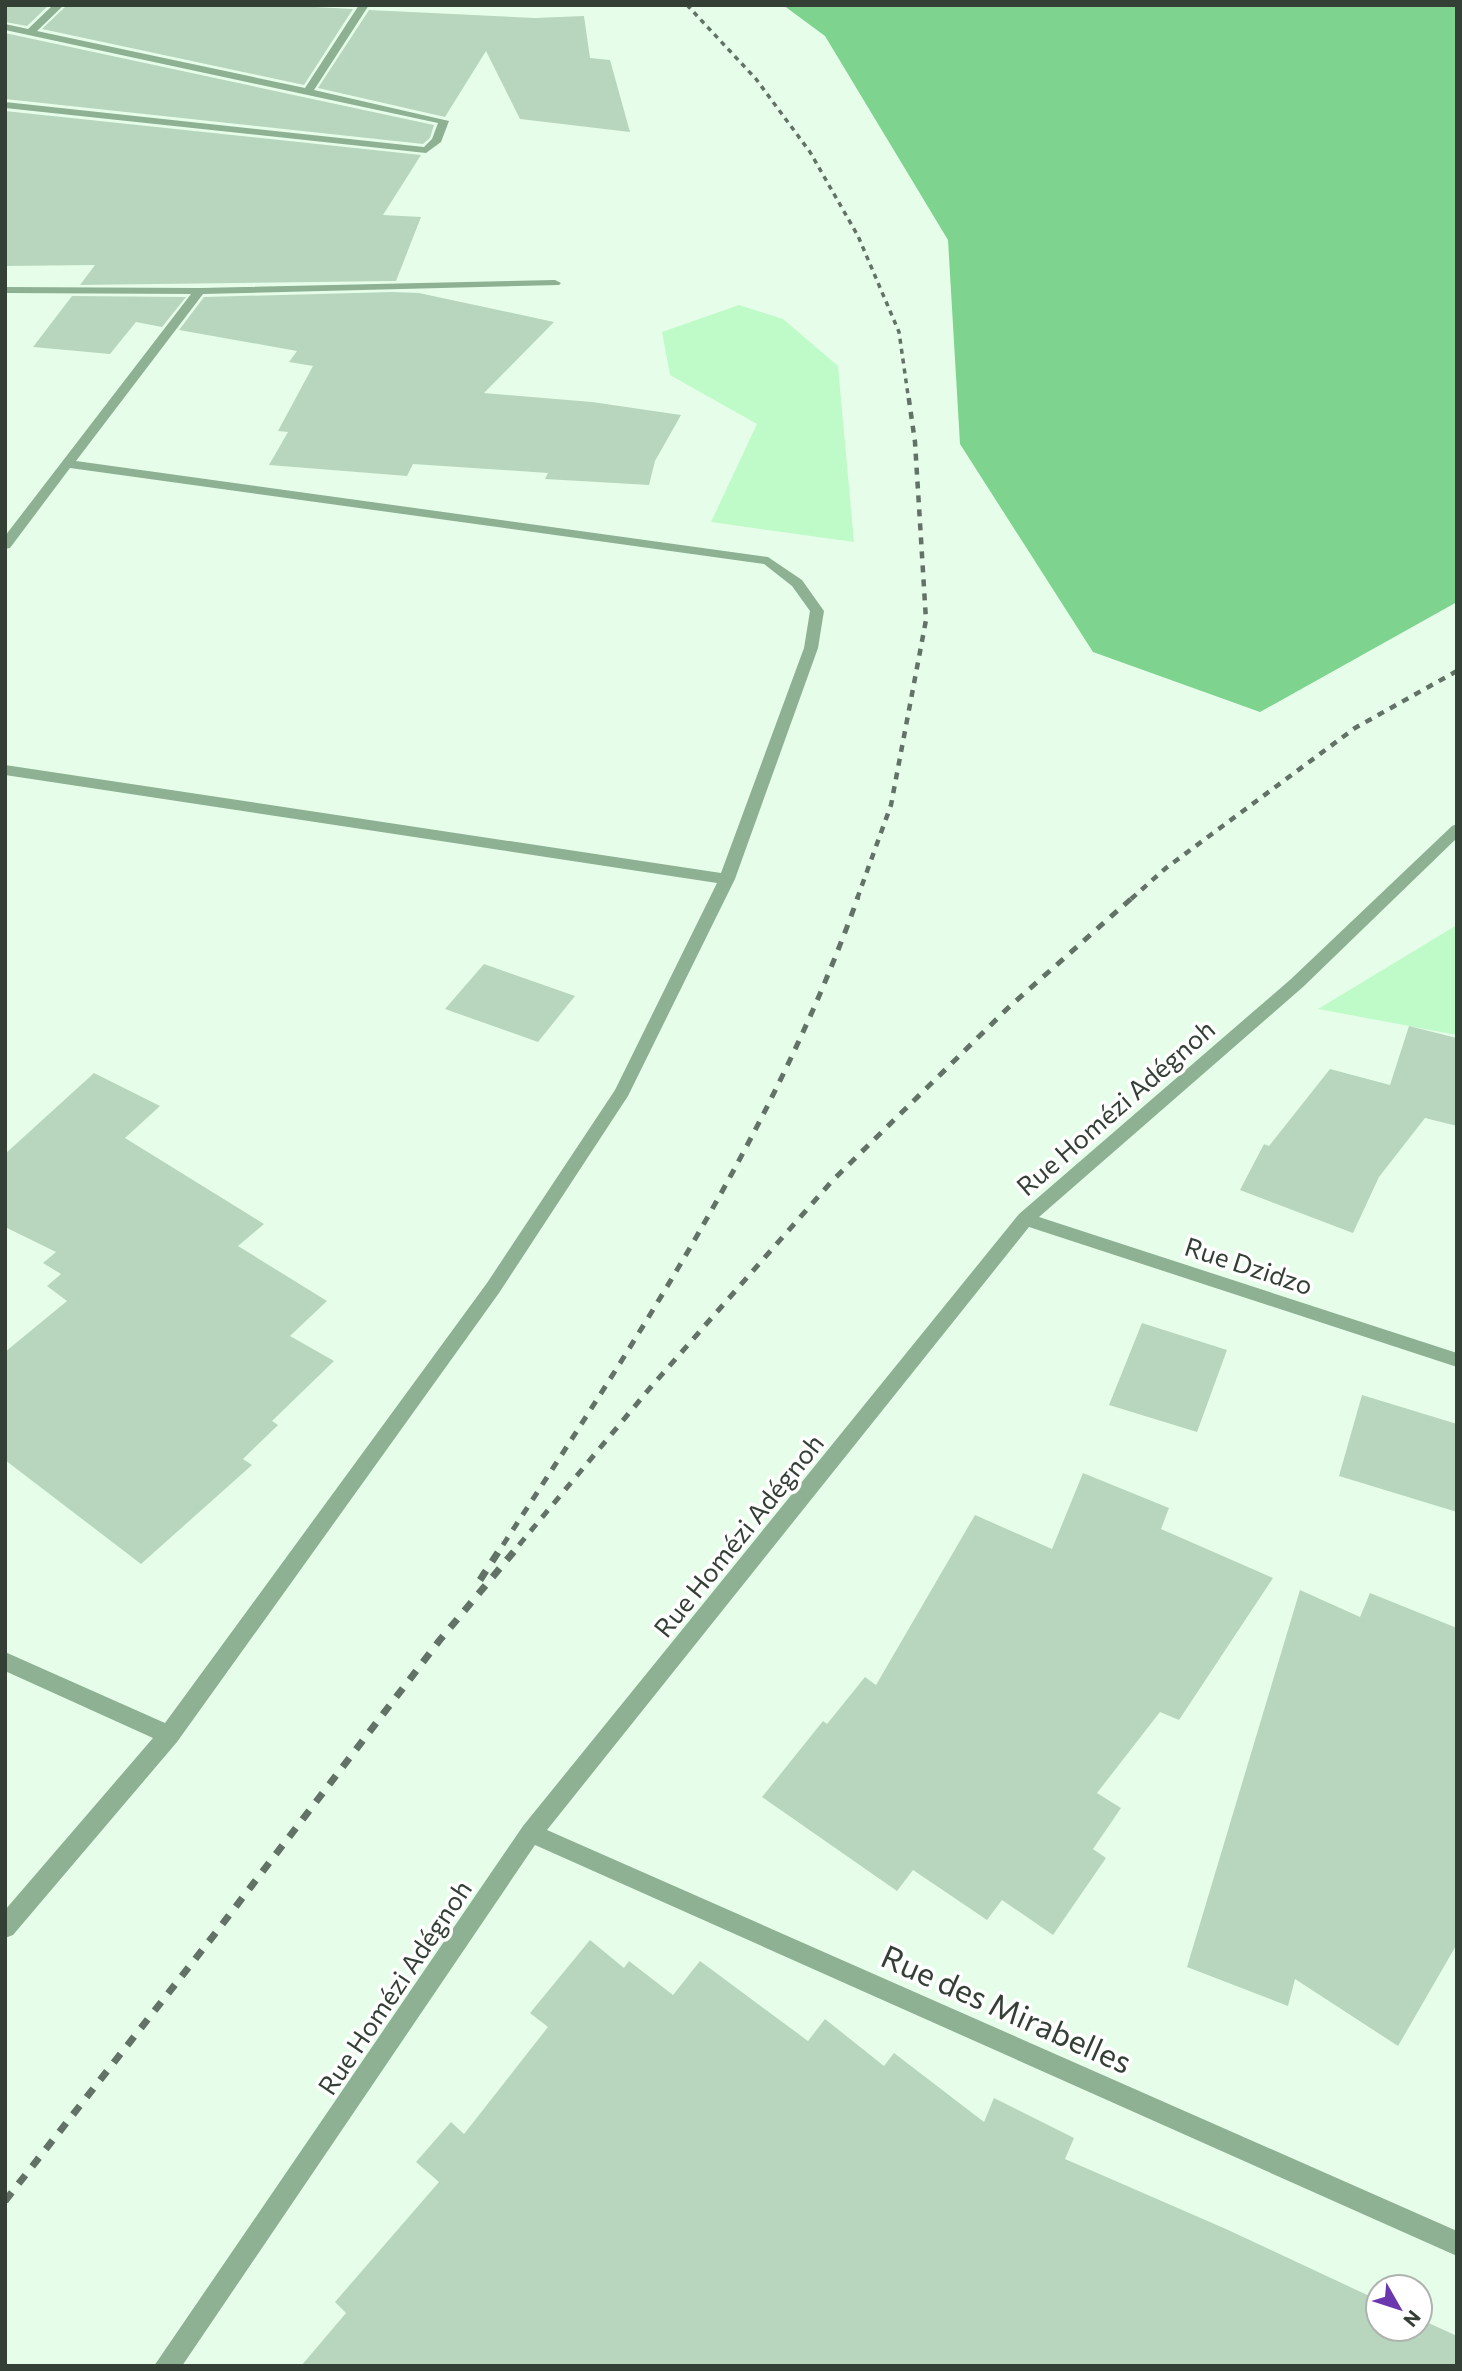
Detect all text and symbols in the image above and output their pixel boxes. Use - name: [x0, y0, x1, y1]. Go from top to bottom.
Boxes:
- street label: Rue Homézi Adégnoh: [1010, 1013, 1220, 1201]
- street label: Rue Dzidzo: [1181, 1230, 1317, 1300]
- street label: Rue Homézi Adégnoh: [647, 1427, 829, 1643]
- street label: Rue Homézi Adégnoh: [311, 1874, 477, 2100]
- street label: Rue des Mirabelles: [876, 1935, 1138, 2081]
- north arrow: [1364, 2273, 1434, 2343]
- text: N: [1399, 2306, 1426, 2332]

